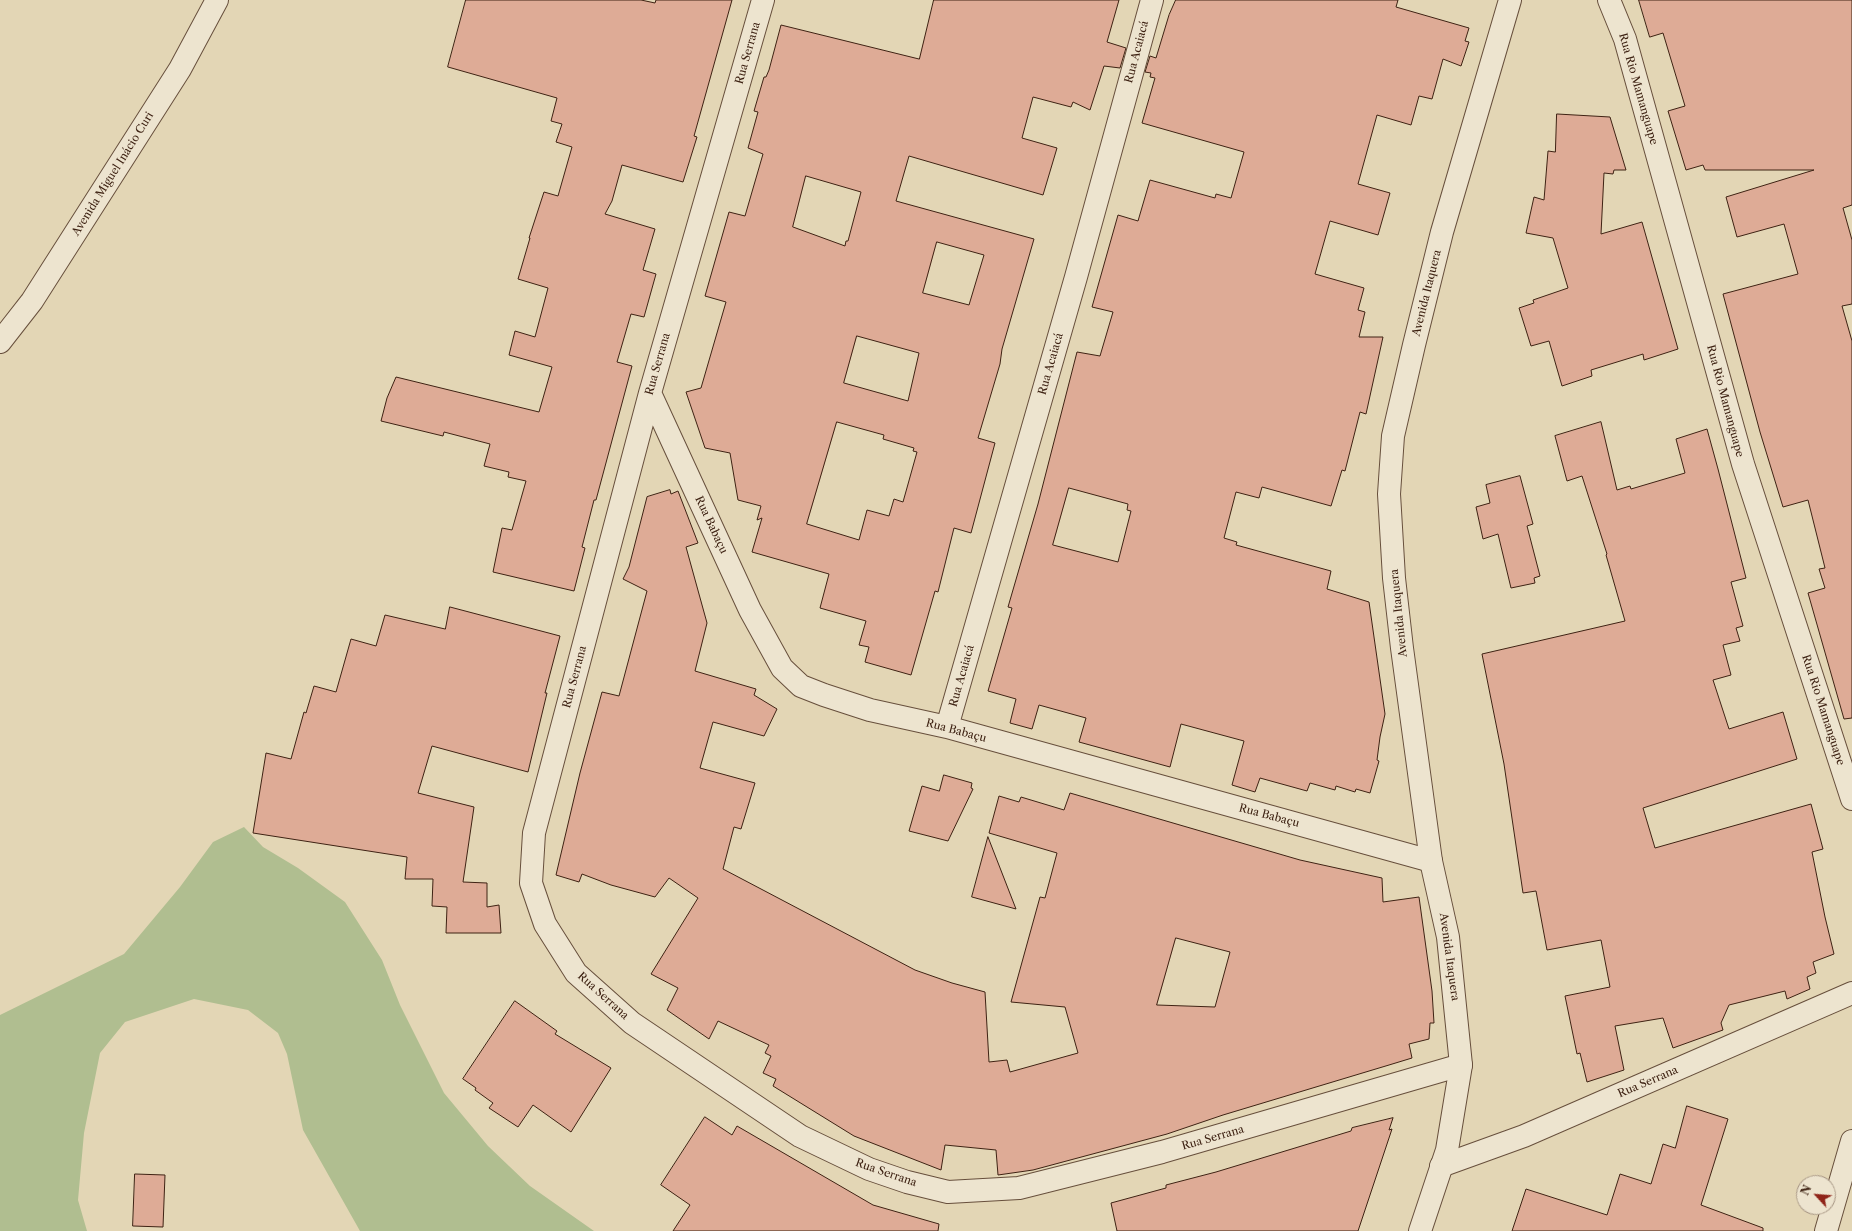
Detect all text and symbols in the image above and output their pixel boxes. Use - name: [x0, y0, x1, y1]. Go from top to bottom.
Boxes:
- street label: Rua Acaiacá: [1122, 19, 1152, 85]
- street label: Rua Serrana: [733, 20, 763, 86]
- street label: Rua Rio Mamanguape: [1616, 32, 1660, 146]
- street label: Avenida Miguel Inácio Curi: [69, 110, 157, 238]
- street label: Avenida Itaquera: [1410, 248, 1444, 338]
- street label: Rua Serrana: [643, 331, 673, 397]
- street label: Rua Acaiacá: [1036, 331, 1066, 397]
- street label: Rua Rio Mamanguape: [1704, 343, 1746, 459]
- street label: Rua Babaçu: [692, 494, 730, 556]
- street label: Avenida Itaquera: [1388, 568, 1410, 658]
- street label: Rua Acaiacá: [947, 643, 977, 709]
- street label: Rua Serrana: [560, 644, 590, 710]
- street label: Rua Rio Mamanguape: [1799, 653, 1847, 767]
- street label: Rua Babaçu: [924, 717, 988, 745]
- street label: Rua Babaçu: [1237, 802, 1301, 830]
- street label: Avenida Itaquera: [1436, 912, 1462, 1002]
- street label: Rua Serrana: [575, 970, 631, 1022]
- street label: Rua Serrana: [1616, 1063, 1680, 1101]
- street label: Rua Serrana: [1180, 1123, 1246, 1153]
- street label: Rua Serrana: [854, 1156, 918, 1190]
- north arrow: [1796, 1175, 1836, 1215]
- text: N: [1798, 1183, 1815, 1198]

